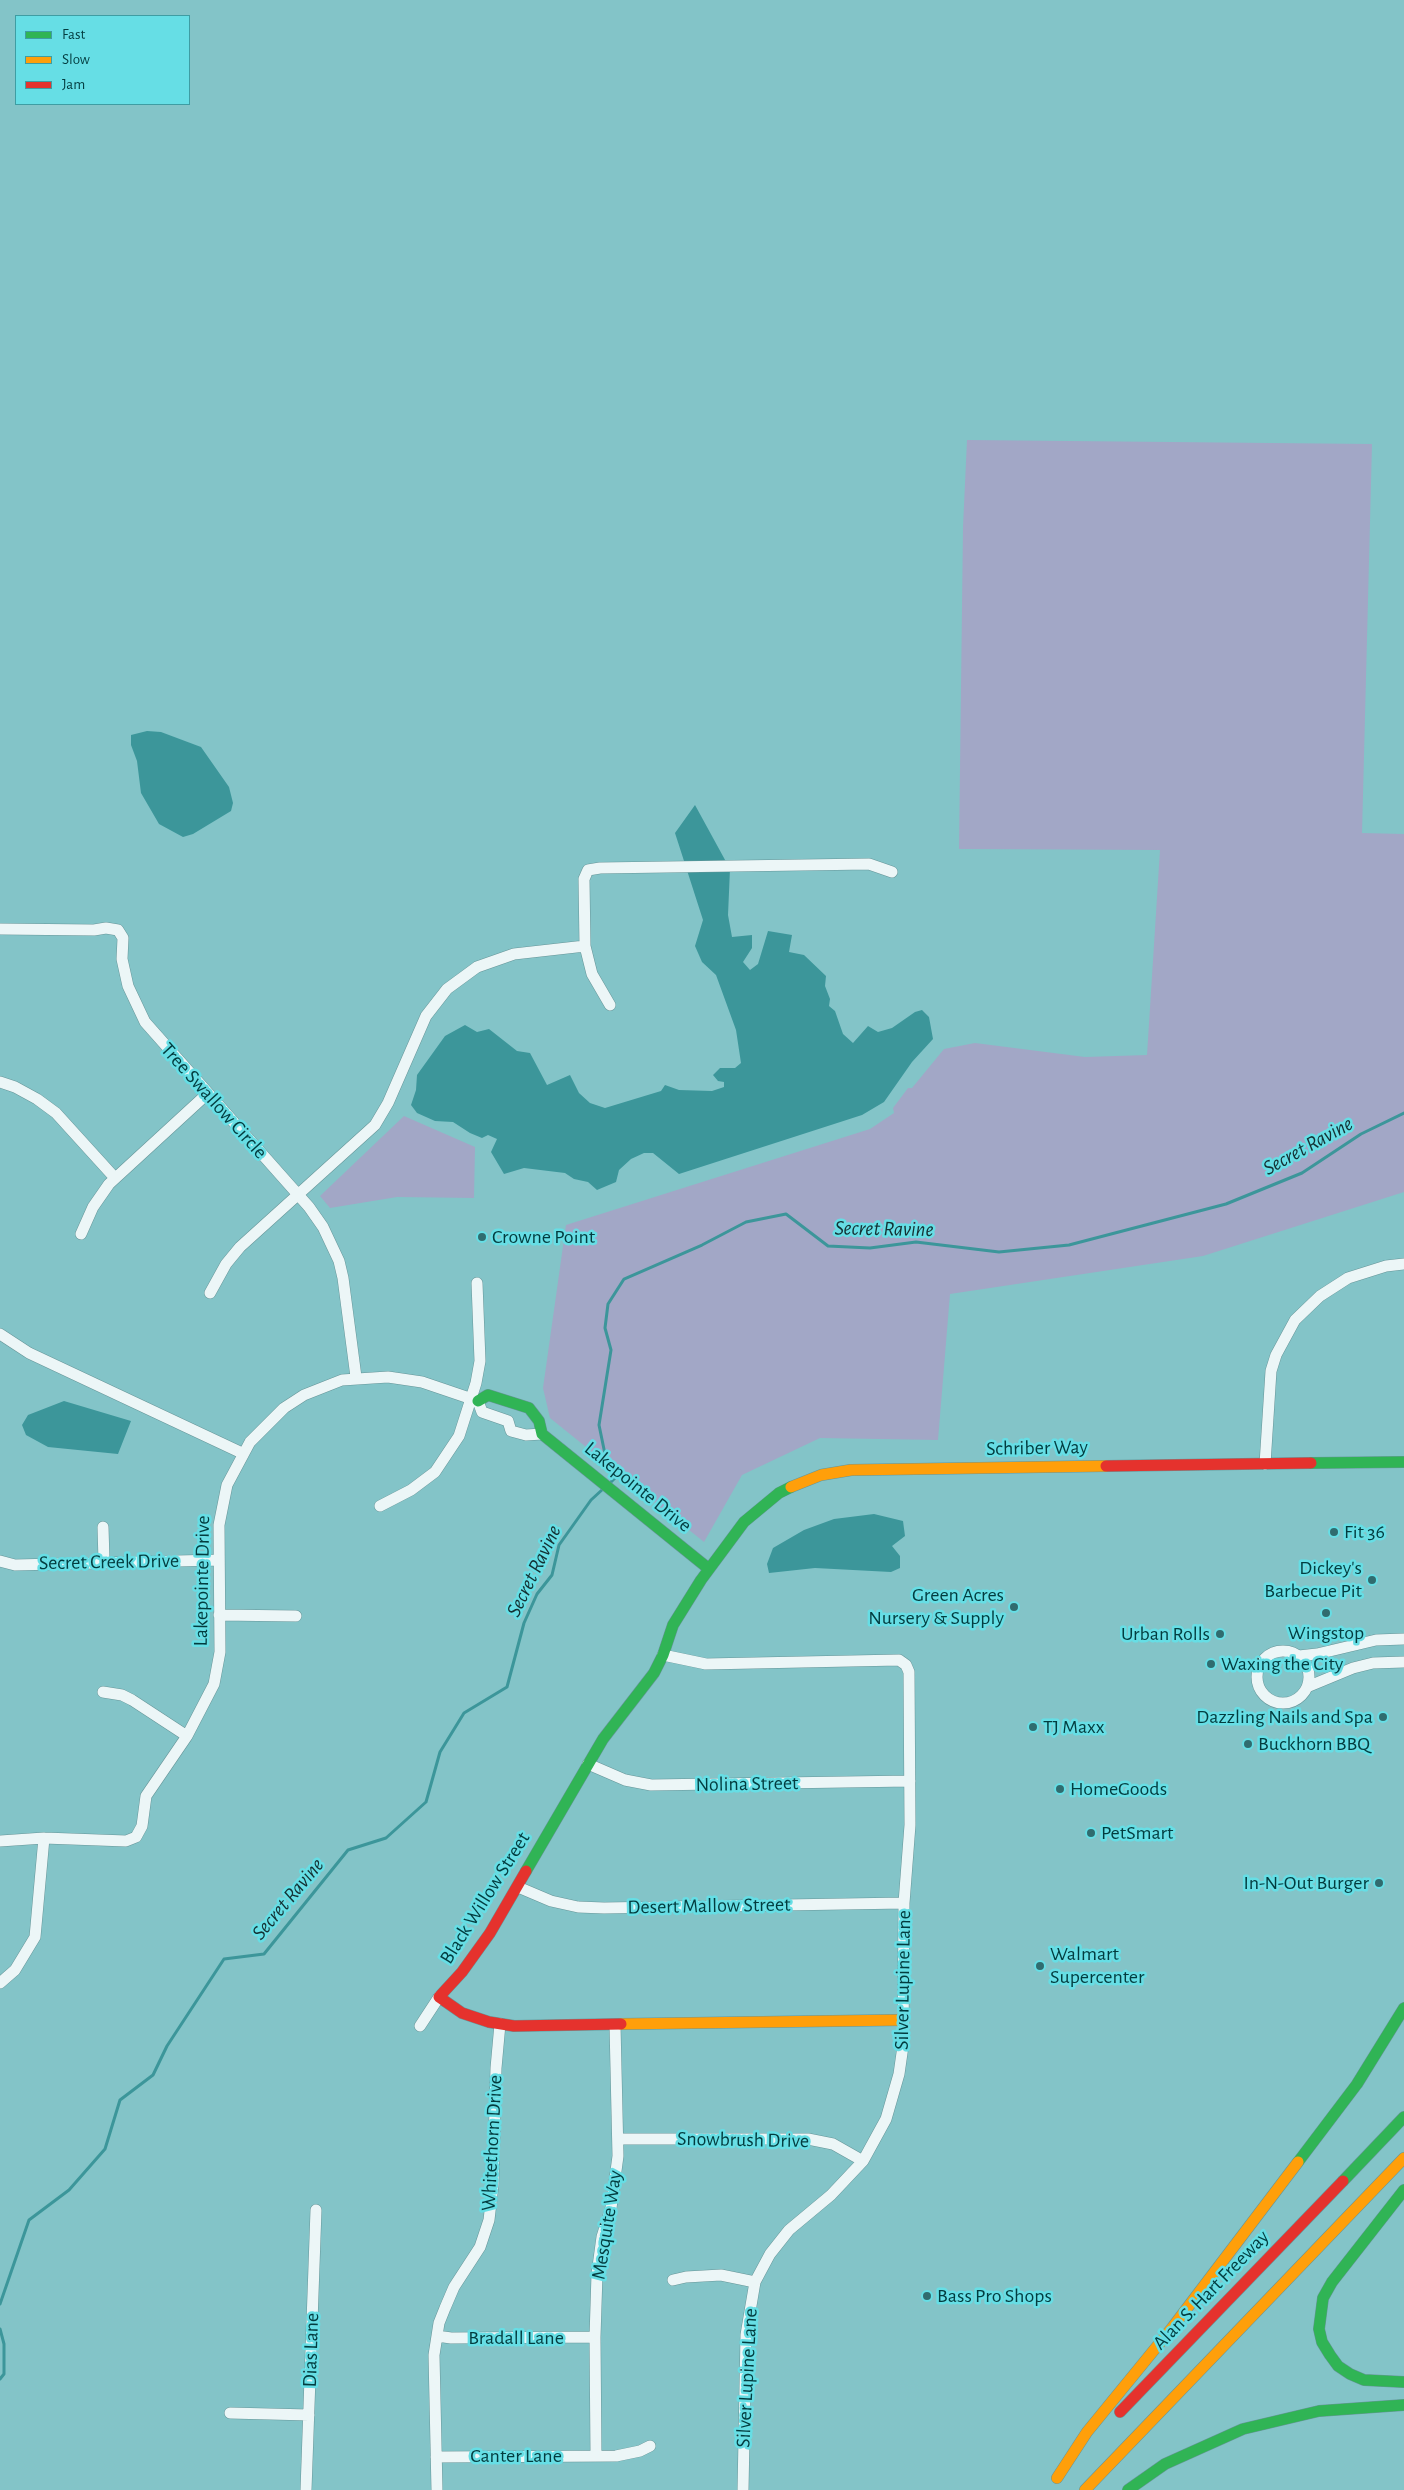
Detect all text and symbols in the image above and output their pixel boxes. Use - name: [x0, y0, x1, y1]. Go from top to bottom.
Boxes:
- legend: [15, 15, 190, 105]
- text: Fast: [62, 27, 85, 42]
- text: Slow: [62, 52, 90, 67]
- text: Jam: [62, 77, 85, 92]
- street label: Tree Swallow Circle: [156, 1038, 272, 1164]
- water label: Secret Ravine: [1259, 1111, 1357, 1181]
- water label: Secret Ravine: [834, 1216, 934, 1242]
- place label: Crowne Point: [492, 1225, 595, 1249]
- marker: Crowne Point: [476, 1231, 488, 1243]
- street label: Schriber Way: [986, 1435, 1088, 1461]
- street label: Lakepointe Drive: [580, 1436, 696, 1538]
- street label: Lakepointe Drive: [189, 1515, 215, 1647]
- place label: Fit 36: [1344, 1520, 1385, 1544]
- water label: Secret Ravine: [501, 1521, 567, 1621]
- marker: Fit 36: [1328, 1526, 1340, 1538]
- street label: Secret Creek Drive: [39, 1549, 179, 1575]
- place label: Dickey's Barbecue Pit: [1264, 1556, 1362, 1603]
- marker: Dickey's Barbecue Pit: [1366, 1574, 1378, 1586]
- place label: Green Acres Nursery & Supply: [868, 1583, 1004, 1630]
- marker: Green Acres Nursery & Supply: [1008, 1601, 1020, 1613]
- marker: Wingstop: [1320, 1607, 1332, 1619]
- place label: Wingstop: [1288, 1621, 1364, 1645]
- place label: Urban Rolls: [1121, 1622, 1210, 1646]
- marker: Urban Rolls: [1214, 1628, 1226, 1640]
- place label: Waxing the City: [1221, 1652, 1343, 1676]
- marker: Waxing the City: [1205, 1658, 1217, 1670]
- place label: Dazzling Nails and Spa: [1196, 1705, 1373, 1729]
- marker: Dazzling Nails and Spa: [1377, 1711, 1389, 1723]
- place label: TJ Maxx: [1043, 1715, 1105, 1739]
- marker: TJ Maxx: [1027, 1721, 1039, 1733]
- place label: Buckhorn BBQ: [1258, 1732, 1370, 1756]
- marker: Buckhorn BBQ: [1242, 1738, 1254, 1750]
- street label: Nolina Street: [695, 1771, 799, 1797]
- place label: HomeGoods: [1070, 1777, 1167, 1801]
- marker: HomeGoods: [1054, 1783, 1066, 1795]
- place label: PetSmart: [1101, 1821, 1173, 1845]
- marker: PetSmart: [1085, 1827, 1097, 1839]
- street label: Black Willow Street: [435, 1828, 535, 1968]
- water label: Secret Ravine: [247, 1853, 329, 1945]
- place label: In-N-Out Burger: [1244, 1871, 1369, 1895]
- marker: In-N-Out Burger: [1373, 1877, 1385, 1889]
- street label: Desert Mallow Street: [627, 1893, 791, 1919]
- street label: Silver Lupine Lane: [890, 1910, 916, 2050]
- place label: Walmart Supercenter: [1050, 1942, 1144, 1989]
- marker: Walmart Supercenter: [1034, 1960, 1046, 1972]
- street label: Whitethorn Drive: [476, 2074, 508, 2212]
- street label: Snowbrush Drive: [677, 2127, 809, 2153]
- street label: Mesquite Way: [587, 2169, 627, 2281]
- street label: Alan S. Hart Freeway: [1148, 2225, 1274, 2355]
- place label: Bass Pro Shops: [937, 2284, 1052, 2308]
- marker: Bass Pro Shops: [921, 2290, 933, 2302]
- street label: Silver Lupine Lane: [731, 2308, 763, 2448]
- street label: Dias Lane: [298, 2312, 324, 2388]
- street label: Bradall Lane: [468, 2326, 564, 2350]
- street label: Canter Lane: [470, 2444, 562, 2468]

